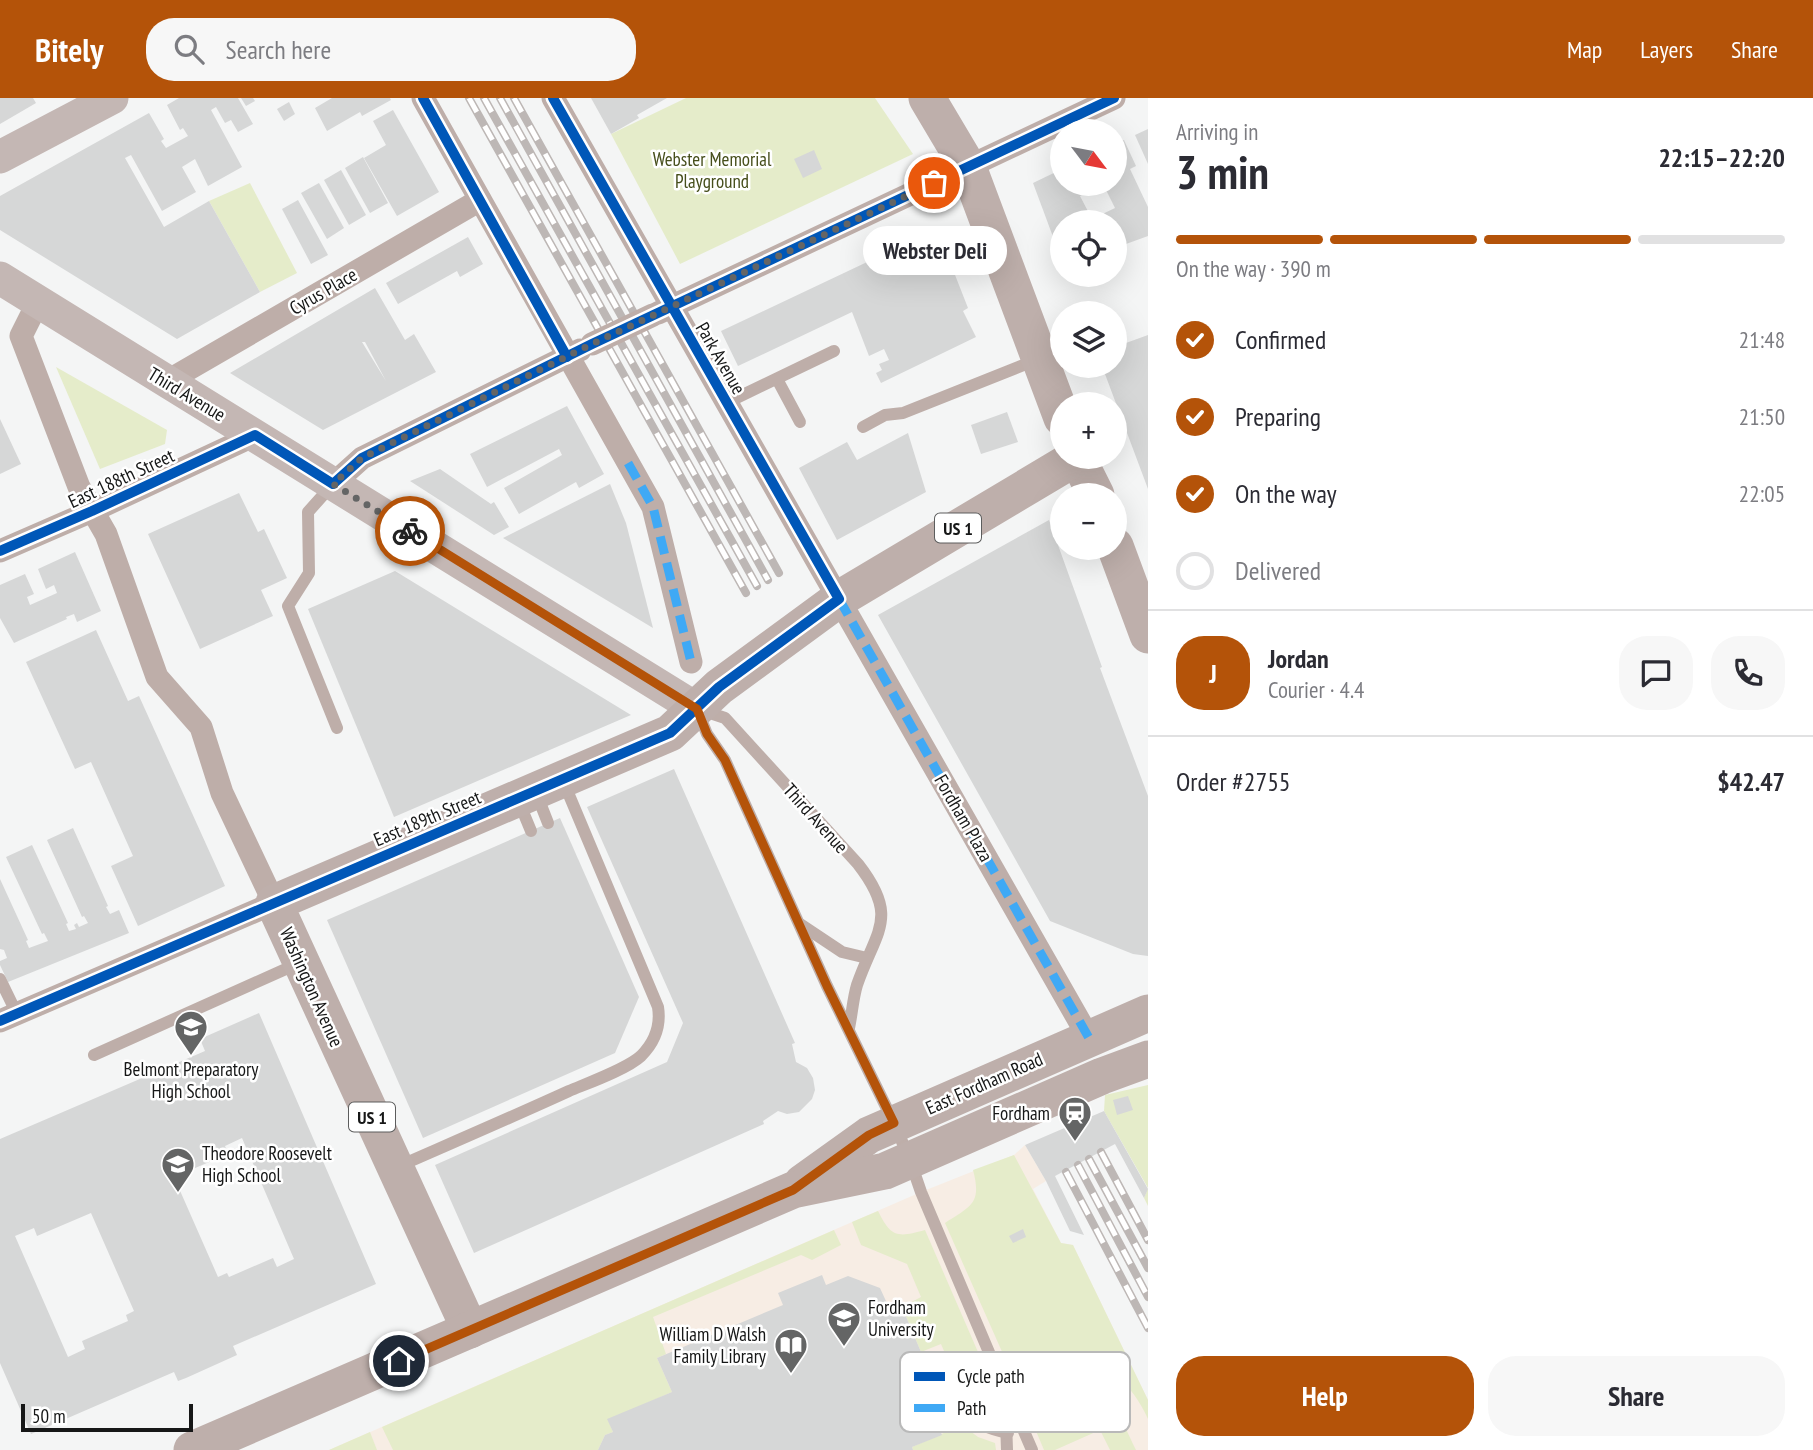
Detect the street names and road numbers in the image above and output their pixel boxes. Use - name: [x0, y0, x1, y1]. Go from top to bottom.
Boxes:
- street label: Cyrus Place: [285, 262, 361, 320]
- street label: Park Avenue: [691, 318, 751, 398]
- street label: Third Avenue: [144, 362, 230, 427]
- street label: East 188th Street: [64, 443, 178, 513]
- road number: US 1: [935, 514, 981, 542]
- street label: Fordham Plaza: [929, 770, 999, 866]
- street label: Third Avenue: [778, 778, 854, 858]
- street label: East 189th Street: [370, 784, 485, 851]
- street label: Washington Avenue: [275, 923, 349, 1051]
- street label: East Fordham Road: [922, 1047, 1046, 1119]
- road number: US 1: [349, 1102, 395, 1132]

